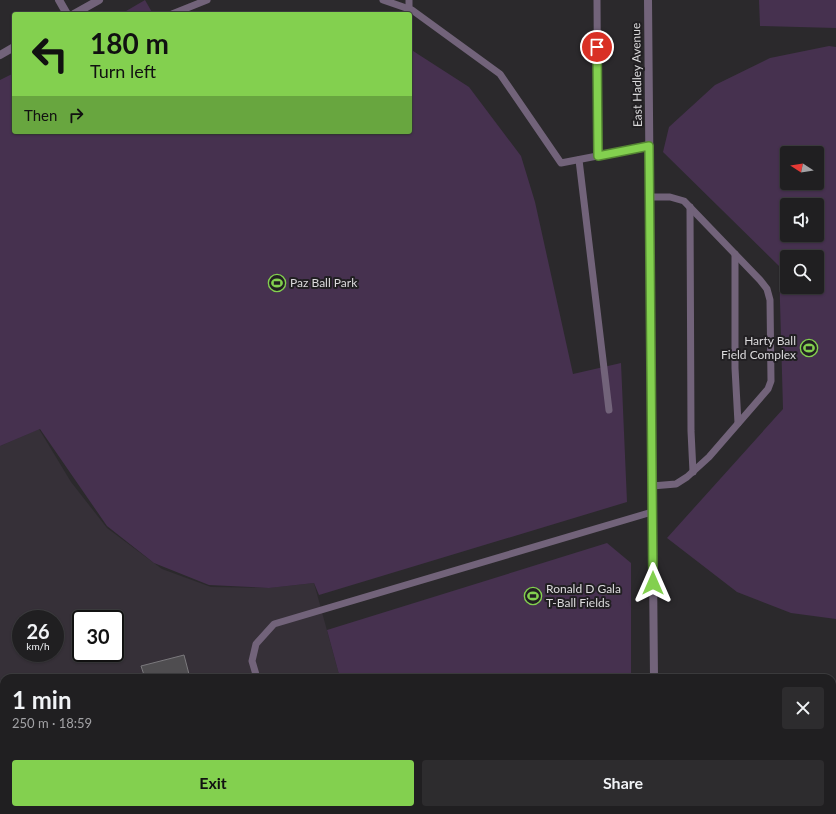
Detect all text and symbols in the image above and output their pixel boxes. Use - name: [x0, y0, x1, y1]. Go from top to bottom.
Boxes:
- street label: East Hadley Avenue: [628, 23, 645, 127]
- text: 180 m: [90, 26, 169, 60]
- icon: left: [24, 28, 76, 80]
- pin: [580, 30, 614, 64]
- icon: arrive: [586, 36, 608, 58]
- text: Turn left: [90, 60, 156, 82]
- icon: right: [65, 104, 87, 126]
- text: Then: [24, 106, 57, 124]
- north arrow: [780, 146, 824, 190]
- map controls: [780, 146, 824, 294]
- button: sound: [780, 198, 824, 242]
- button: search: [780, 250, 824, 294]
- sports icon: Paz Ball Park: [267, 273, 287, 293]
- place label: Paz Ball Park: [290, 275, 358, 290]
- place label: Harty Ball Field Complex: [721, 333, 796, 362]
- sports icon: Harty Ball Field Complex: [799, 338, 819, 358]
- position arrow: [632, 562, 674, 604]
- place label: Ronald D Gala T-Ball Fields: [546, 581, 621, 610]
- sports icon: Ronald D Gala T-Ball Fields: [523, 586, 543, 606]
- speed limit sign: 30: [72, 610, 124, 662]
- text: 26: [26, 619, 50, 643]
- text: km/h: [26, 640, 50, 652]
- text: 1 min: [12, 685, 72, 714]
- button: close: [782, 687, 824, 729]
- text: 250 m · 18:59: [12, 715, 92, 731]
- button: Exit: [12, 760, 414, 806]
- button: Share: [422, 760, 824, 806]

